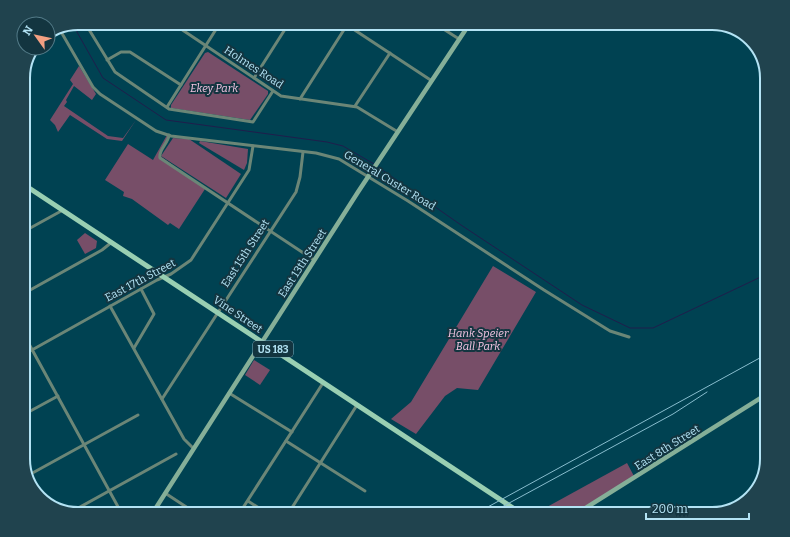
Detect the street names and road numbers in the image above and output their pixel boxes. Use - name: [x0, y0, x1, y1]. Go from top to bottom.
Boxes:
- street label: Holmes Road: [222, 43, 286, 92]
- street label: General Custer Road: [342, 148, 438, 213]
- street label: East 15th Street: [219, 217, 272, 290]
- street label: East 13th Street: [276, 227, 329, 300]
- street label: East 17th Street: [103, 256, 178, 304]
- street label: Vine Street: [211, 293, 265, 336]
- road number: US 183: [253, 341, 293, 357]
- street label: East 8th Street: [632, 422, 702, 473]

